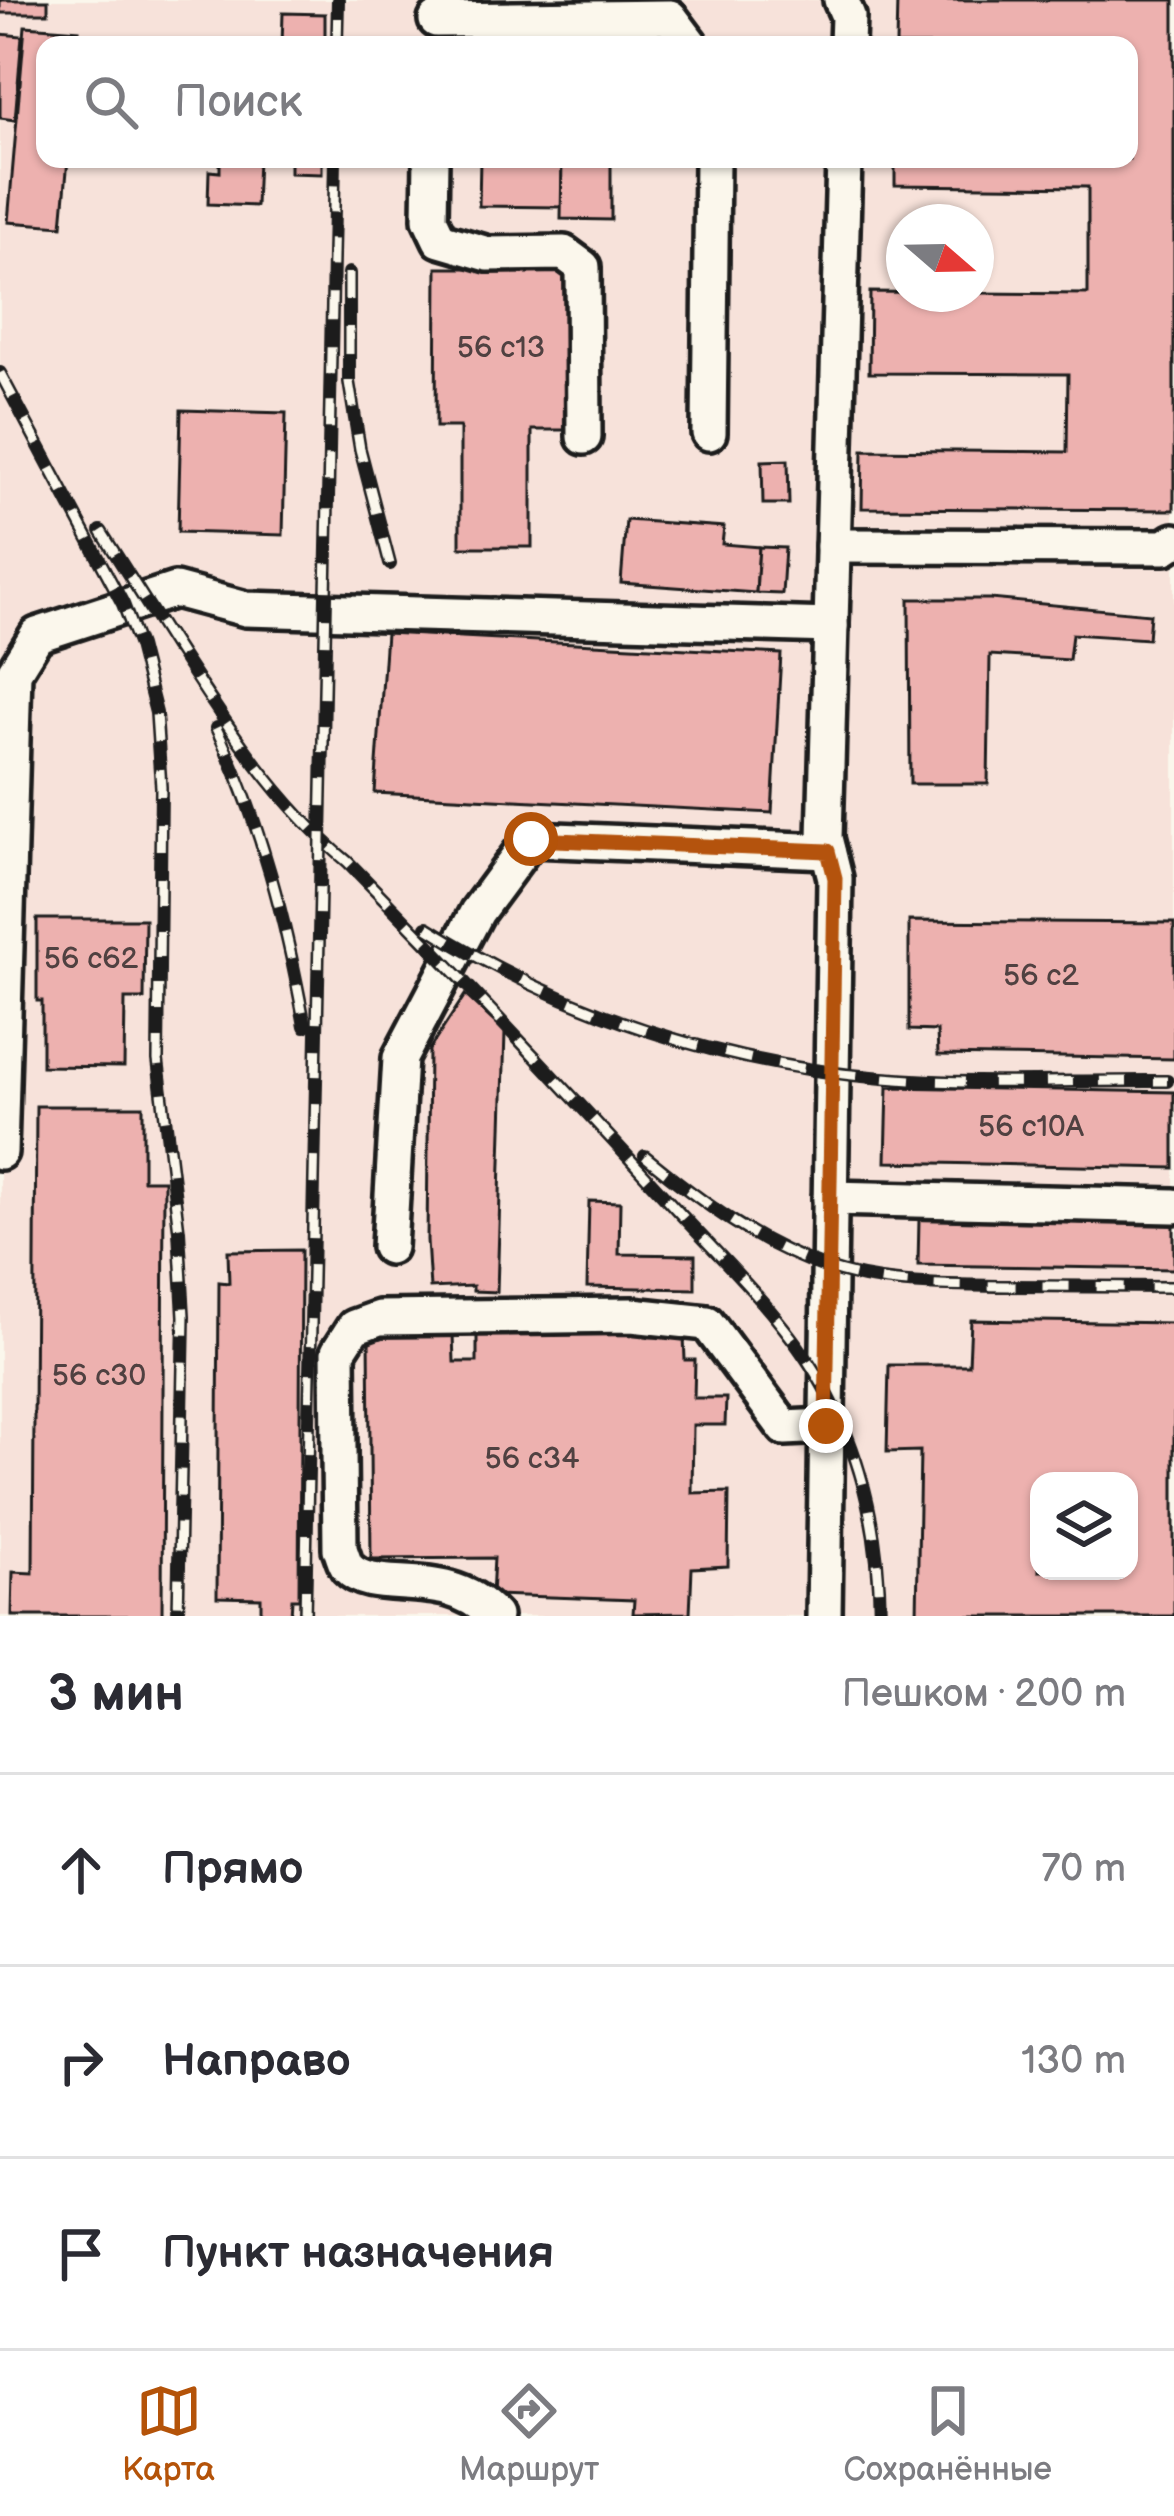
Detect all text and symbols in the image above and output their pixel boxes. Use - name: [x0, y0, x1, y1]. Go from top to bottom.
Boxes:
- search box: [36, 36, 1138, 168]
- icon: search: [78, 69, 144, 135]
- text: Поиск: [174, 75, 302, 130]
- north arrow: [886, 204, 994, 312]
- house number: 56 с13: [457, 330, 545, 366]
- route start: [504, 812, 558, 866]
- house number: 56 с62: [44, 941, 138, 977]
- house number: 56 с2: [1003, 958, 1079, 994]
- house number: 56 с10А: [978, 1109, 1085, 1145]
- house number: 56 с30: [52, 1358, 146, 1394]
- route end: [799, 1399, 853, 1453]
- house number: 56 с34: [484, 1441, 580, 1477]
- map controls: [1030, 1472, 1138, 1580]
- button: layers: [1030, 1472, 1138, 1580]
- text: 3 мин: [48, 1664, 184, 1725]
- text: Пешком · 200 m: [842, 1671, 1126, 1718]
- icon: ahead: [48, 1837, 114, 1903]
- text: Прямо: [162, 1842, 303, 1897]
- text: 70 m: [1041, 1846, 1126, 1893]
- icon: right: [48, 2029, 114, 2095]
- text: Направо: [162, 2034, 351, 2089]
- text: 130 m: [1021, 2038, 1126, 2085]
- icon: arrive: [48, 2221, 114, 2287]
- text: Пункт назначения: [162, 2226, 554, 2281]
- tab: Карта: [122, 2378, 215, 2490]
- tab: Маршрут: [459, 2378, 599, 2490]
- tab: Сохранённые: [843, 2378, 1052, 2490]

